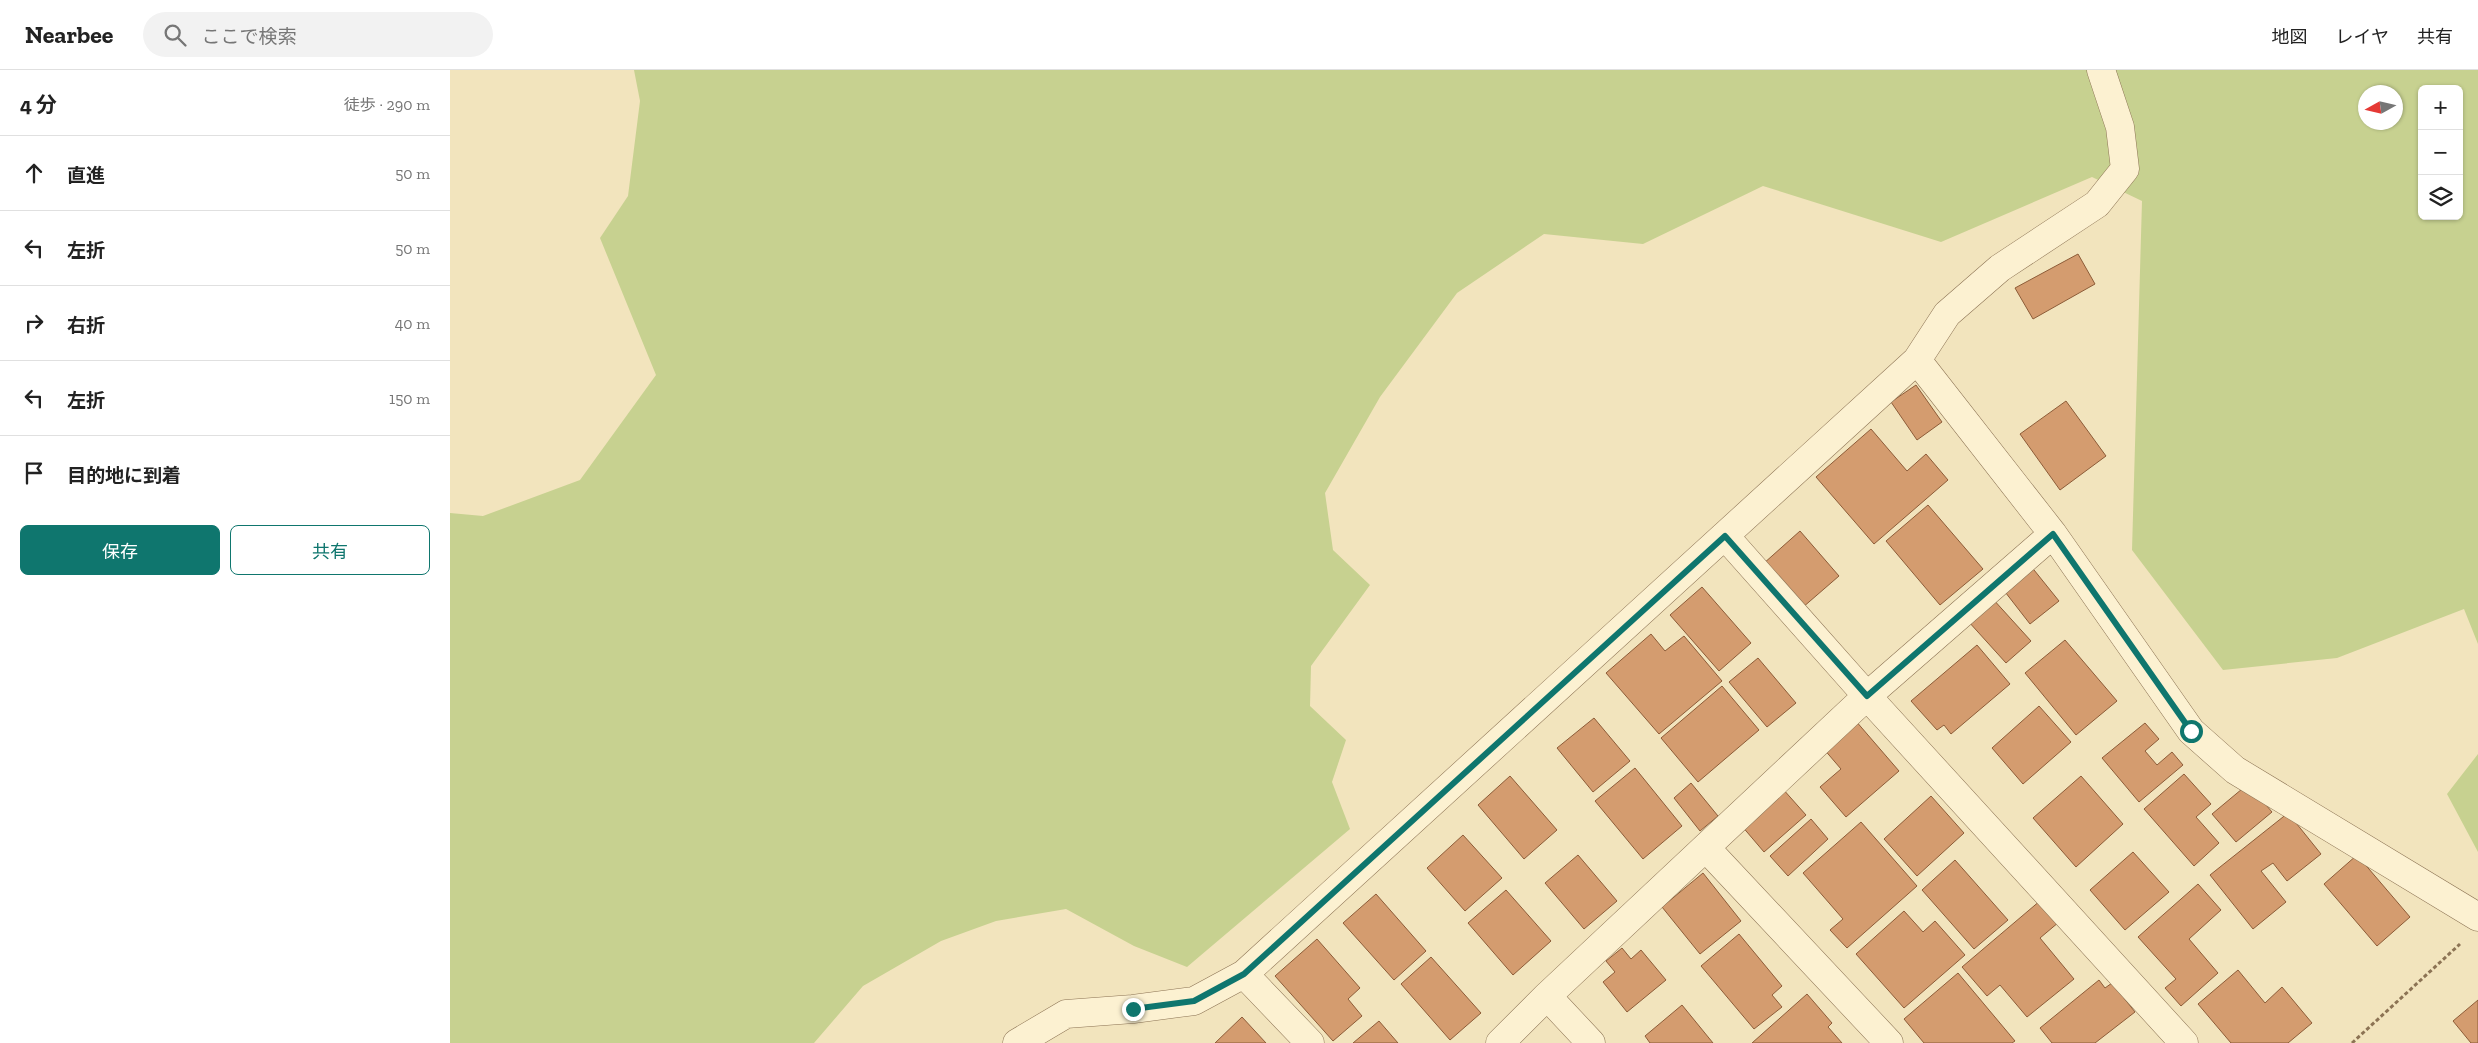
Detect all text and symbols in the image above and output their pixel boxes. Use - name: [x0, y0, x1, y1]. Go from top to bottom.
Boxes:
- search box: [143, 12, 493, 57]
- text: Nearbee: [25, 20, 113, 49]
- icon: search: [161, 21, 189, 49]
- text: ここで検索: [201, 25, 296, 48]
- text: 地図: [2272, 26, 2308, 48]
- text: レイヤ: [2336, 26, 2389, 48]
- text: 共有: [2417, 26, 2453, 48]
- north arrow: [2358, 85, 2403, 130]
- map controls: [2418, 85, 2463, 220]
- button: +: [2418, 85, 2463, 130]
- text: 4 分: [20, 92, 57, 117]
- text: 徒歩 · 290 m: [344, 95, 430, 114]
- button: −: [2418, 130, 2463, 175]
- icon: ahead: [20, 159, 48, 187]
- text: 直進: [67, 164, 105, 187]
- text: 50 m: [395, 164, 430, 183]
- button: layers: [2418, 175, 2463, 220]
- icon: left: [20, 234, 48, 262]
- text: 左折: [67, 239, 105, 262]
- text: 50 m: [395, 239, 430, 258]
- icon: right: [20, 309, 48, 337]
- text: 右折: [67, 314, 105, 337]
- text: 40 m: [395, 314, 430, 333]
- icon: left: [20, 384, 48, 412]
- text: 左折: [67, 389, 105, 412]
- text: 150 m: [389, 389, 430, 408]
- icon: arrive: [20, 459, 48, 487]
- text: 目的地に到着: [67, 464, 181, 487]
- button: 保存: [20, 525, 220, 575]
- button: 共有: [230, 525, 430, 575]
- route start: [2180, 720, 2203, 743]
- route end: [1122, 998, 1145, 1021]

